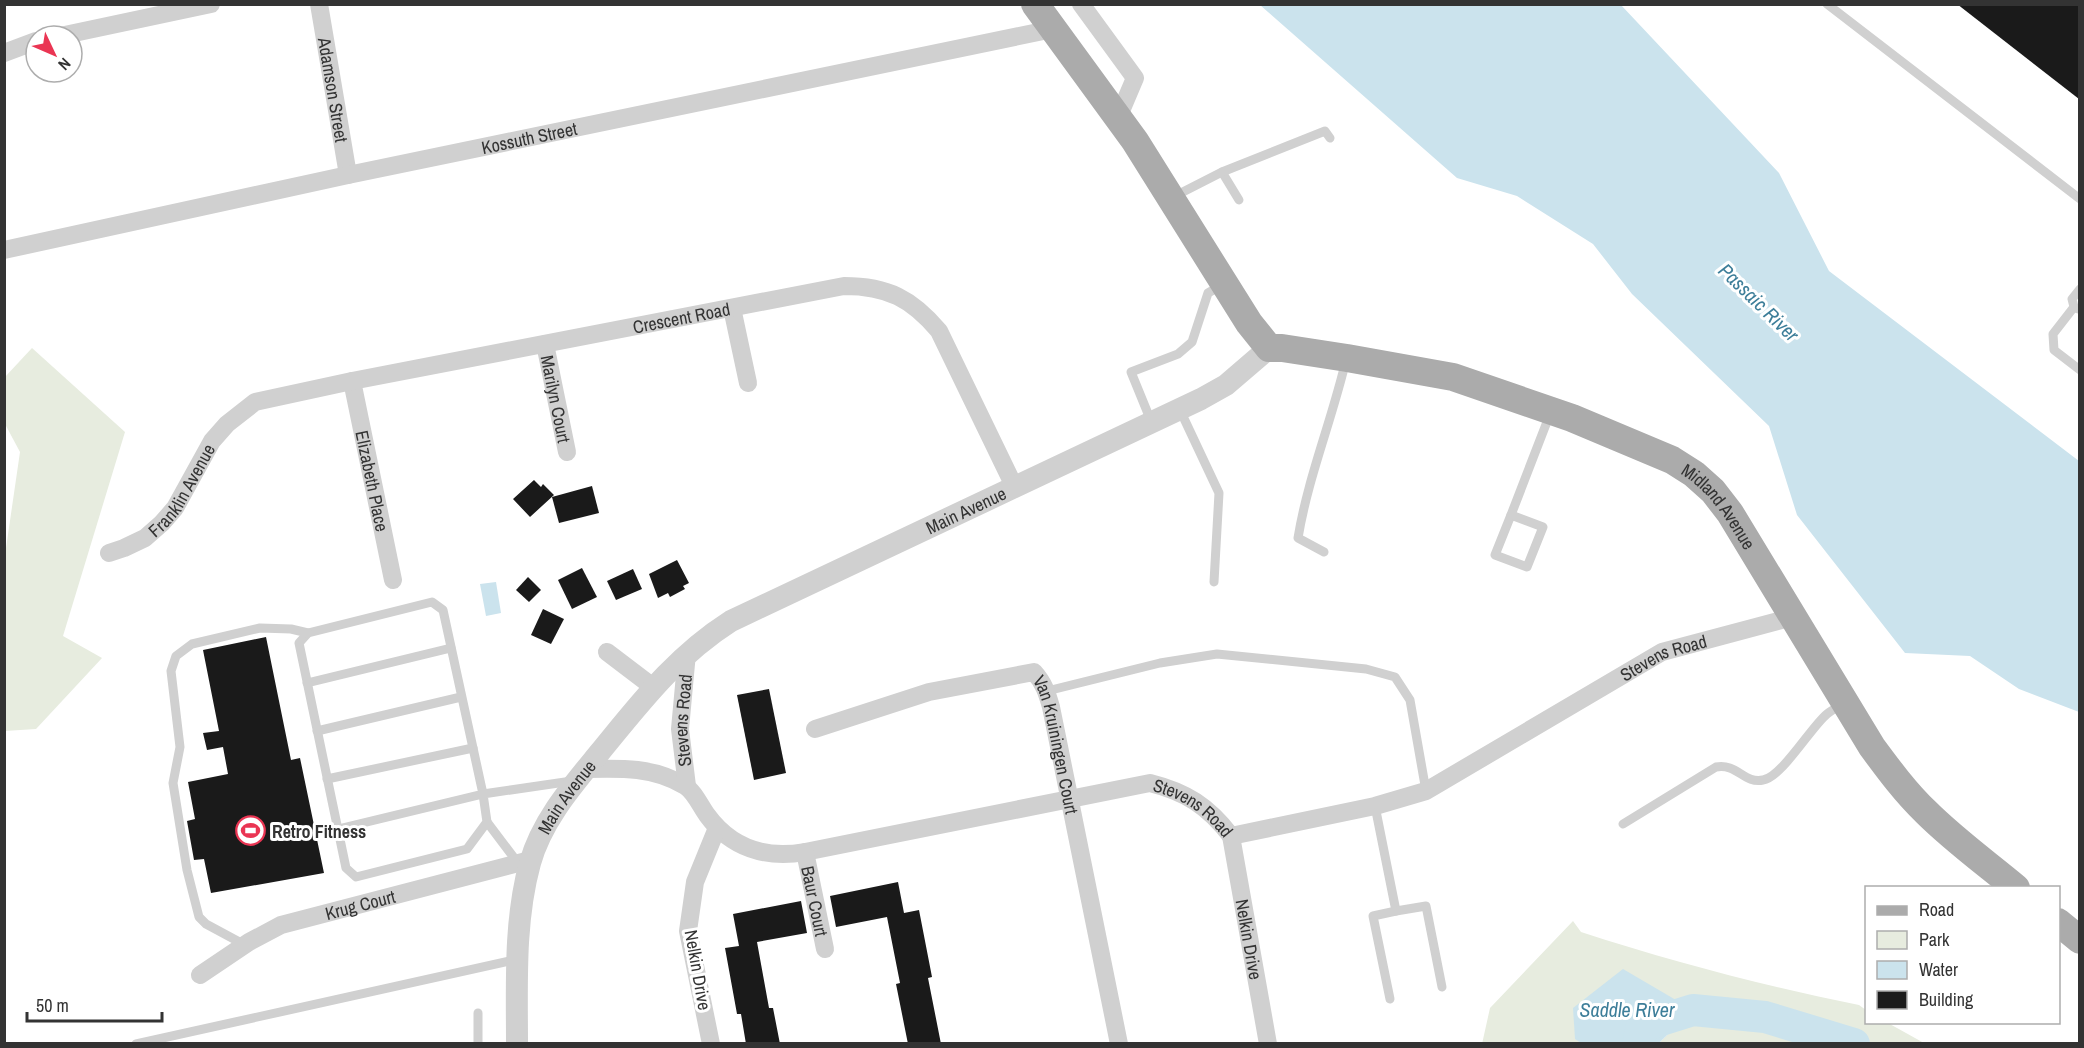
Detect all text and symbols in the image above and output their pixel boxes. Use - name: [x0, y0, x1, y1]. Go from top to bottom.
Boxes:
- north arrow: [24, 24, 84, 84]
- street label: Adamson Street: [312, 34, 355, 144]
- text: N: [54, 53, 76, 75]
- street label: Kossuth Street: [479, 115, 579, 160]
- water label: Passaic River: [1713, 257, 1805, 348]
- street label: Crescent Road: [631, 296, 732, 339]
- street label: Marilyn Court: [535, 353, 577, 445]
- street label: Elizabeth Place: [350, 428, 395, 534]
- street label: Franklin Avenue: [142, 439, 221, 542]
- street label: Midland Avenue: [1677, 457, 1762, 554]
- street label: Main Avenue: [921, 480, 1010, 540]
- street label: Stevens Road: [1615, 628, 1709, 687]
- street label: Van Kruiningen Court: [1028, 670, 1085, 816]
- street label: Stevens Road: [668, 673, 697, 768]
- street label: Main Avenue: [531, 754, 601, 838]
- street label: Stevens Road: [1151, 772, 1239, 842]
- sports icon: Retro Fitness: [235, 815, 267, 847]
- place label: Retro Fitness: [272, 819, 366, 844]
- street label: Baur Court: [796, 863, 835, 938]
- street label: Krug Court: [322, 883, 398, 925]
- legend: [1865, 886, 2060, 1024]
- street label: Nelkin Drive: [1230, 897, 1269, 982]
- text: Road: [1919, 897, 1954, 922]
- text: Park: [1919, 927, 1950, 952]
- street label: Nelkin Drive: [679, 928, 717, 1012]
- text: Water: [1919, 957, 1958, 982]
- scale bar: [27, 985, 162, 1023]
- text: Building: [1919, 987, 1974, 1012]
- text: 50 m: [36, 993, 69, 1018]
- water label: Saddle River: [1580, 996, 1675, 1023]

